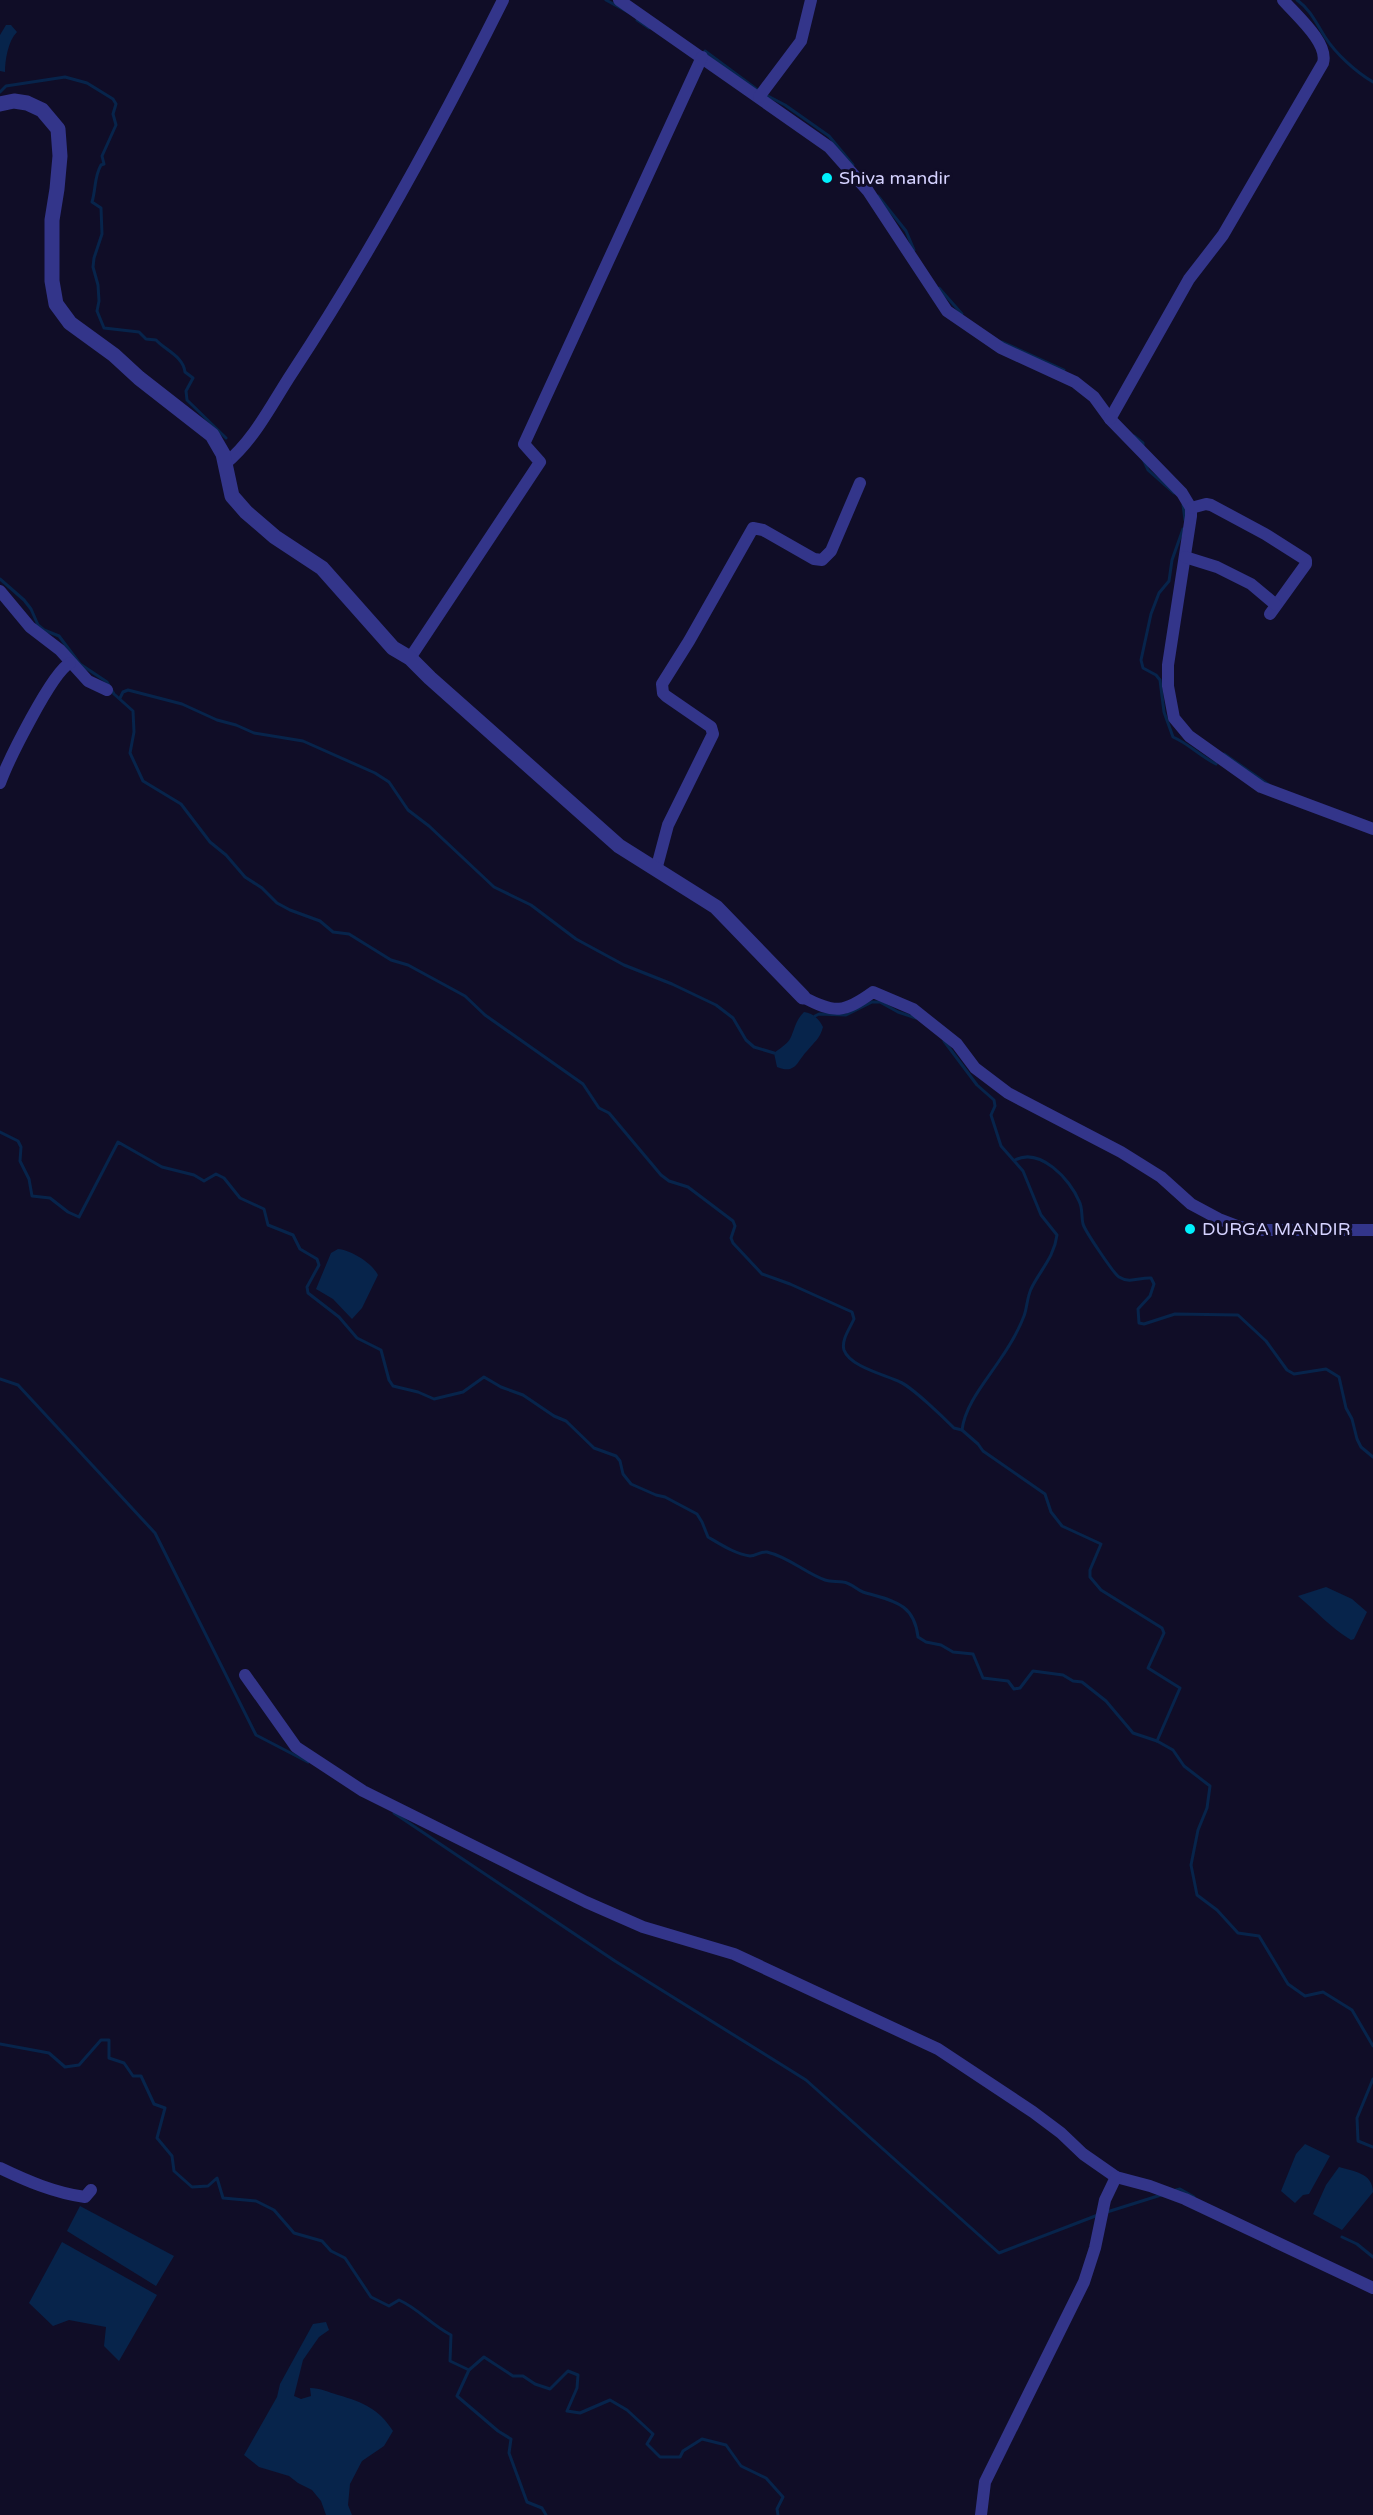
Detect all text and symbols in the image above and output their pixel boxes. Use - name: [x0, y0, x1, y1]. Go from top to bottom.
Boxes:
- place label: Shiva mandir: [839, 167, 950, 189]
- marker: Shiva mandir: [820, 171, 834, 185]
- place label: DURGA MANDIR: [1202, 1218, 1350, 1240]
- marker: DURGA MANDIR: [1183, 1222, 1197, 1236]

